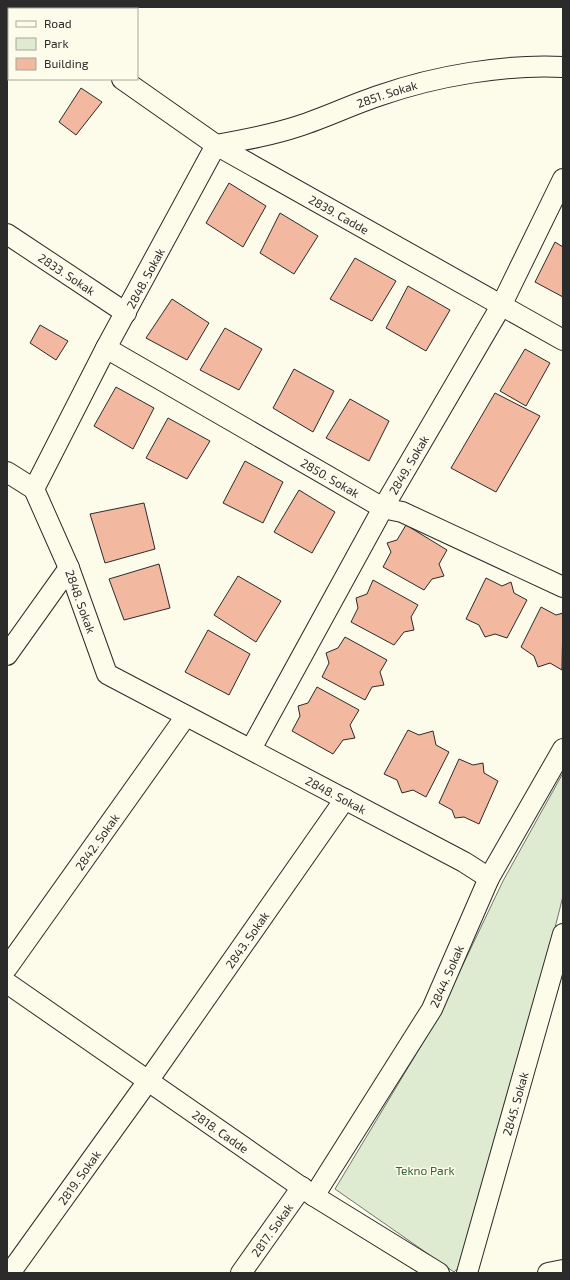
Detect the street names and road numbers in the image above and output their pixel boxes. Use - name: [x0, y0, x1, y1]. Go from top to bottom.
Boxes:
- street label: 2851. Sokak: [355, 77, 419, 110]
- street label: 2839. Cadde: [307, 192, 372, 237]
- street label: 2848. Sokak: [123, 245, 167, 311]
- street label: 2833. Sokak: [36, 250, 98, 298]
- street label: 2849. Sokak: [386, 433, 431, 497]
- street label: 2850. Sokak: [298, 455, 362, 500]
- street label: 2848. Sokak: [63, 568, 99, 635]
- street label: 2848. Sokak: [303, 773, 369, 816]
- street label: 2842. Sokak: [72, 811, 122, 873]
- street label: 2843. Sokak: [222, 909, 271, 971]
- street label: 2844. Sokak: [427, 943, 466, 1009]
- street label: 2845. Sokak: [499, 1070, 531, 1137]
- street label: 2818. Cadde: [190, 1107, 251, 1156]
- street label: 2819. Sokak: [55, 1147, 103, 1207]
- street label: 2817. Sokak: [248, 1200, 295, 1259]

